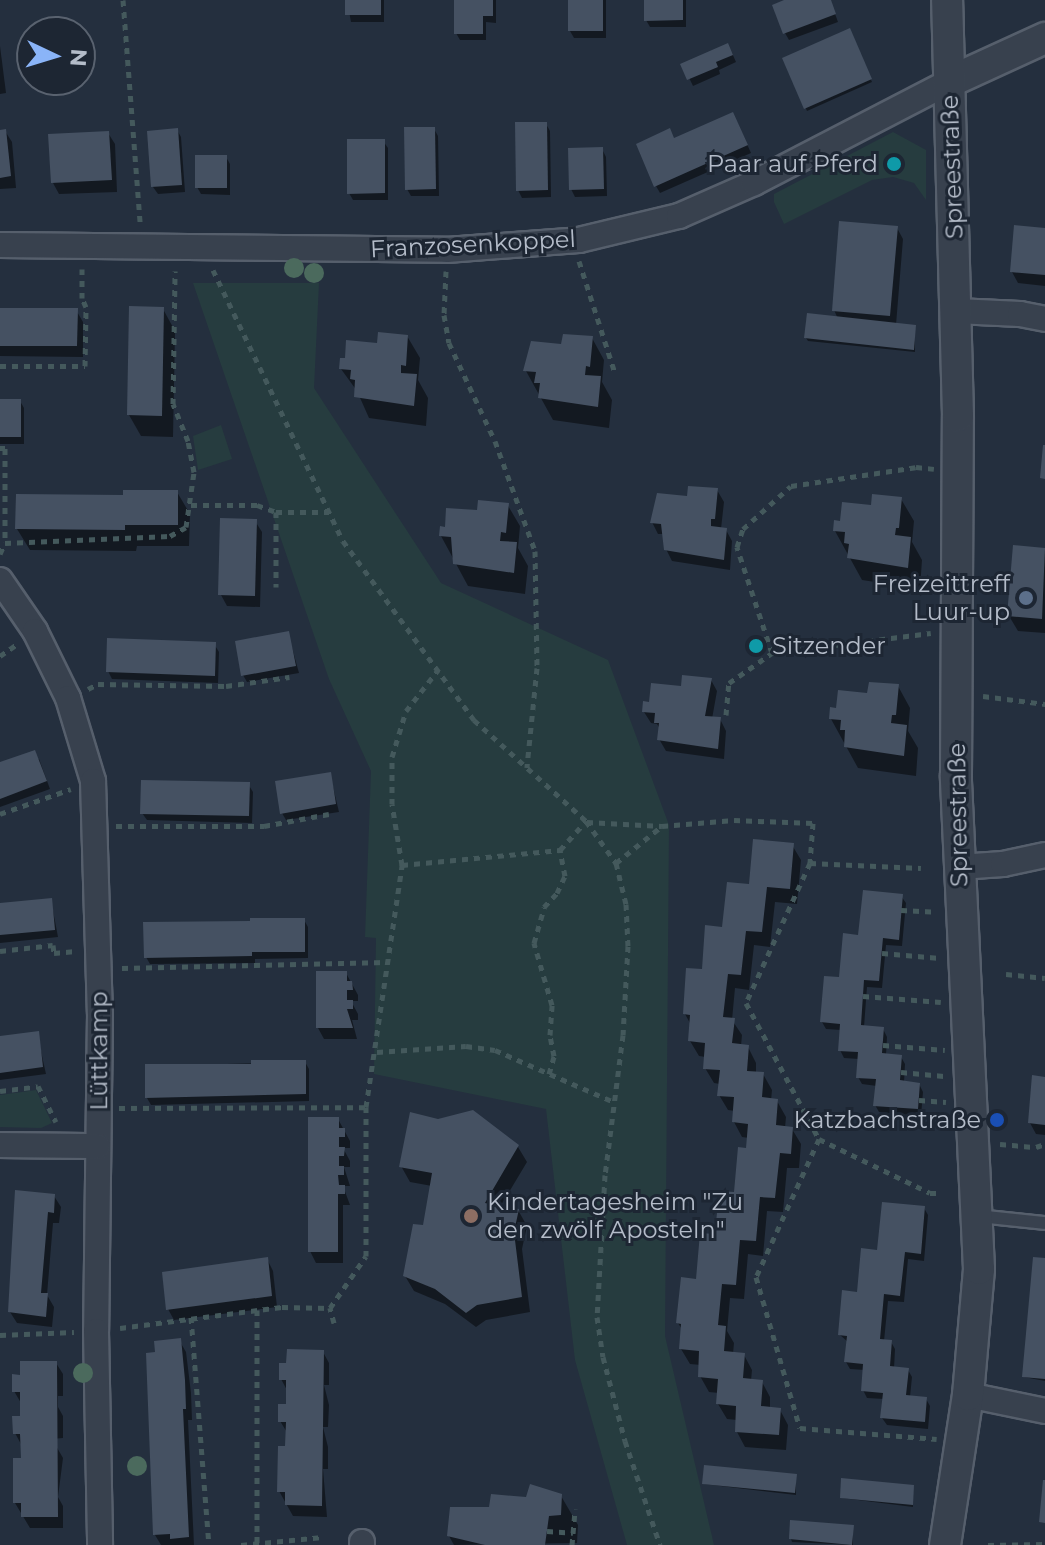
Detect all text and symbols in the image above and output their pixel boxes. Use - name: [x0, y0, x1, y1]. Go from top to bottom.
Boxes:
- north arrow: [16, 16, 96, 96]
- text: N: [64, 48, 93, 67]
- street label: Spreestraße: [935, 94, 969, 240]
- place label: Paar auf Pferd: [707, 150, 878, 178]
- marker: Paar auf Pferd: [885, 155, 903, 173]
- street label: Franzosenkoppel: [369, 224, 577, 264]
- place label: Freizeittreff Luur-up: [873, 570, 1010, 626]
- marker: Freizeittreff Luur-up: [1017, 589, 1035, 607]
- place label: Sitzender: [772, 632, 886, 660]
- marker: Sitzender: [747, 637, 765, 655]
- street label: Spreestraße: [942, 743, 974, 887]
- street label: Lüttkamp: [85, 991, 113, 1111]
- place label: Katzbachstraße: [793, 1106, 981, 1134]
- marker: Katzbachstraße: [988, 1111, 1006, 1129]
- place label: Kindertagesheim "Zu den zwölf Aposteln": [487, 1188, 743, 1244]
- marker: Kindertagesheim "Zu den zwölf Aposteln": [462, 1207, 480, 1225]

